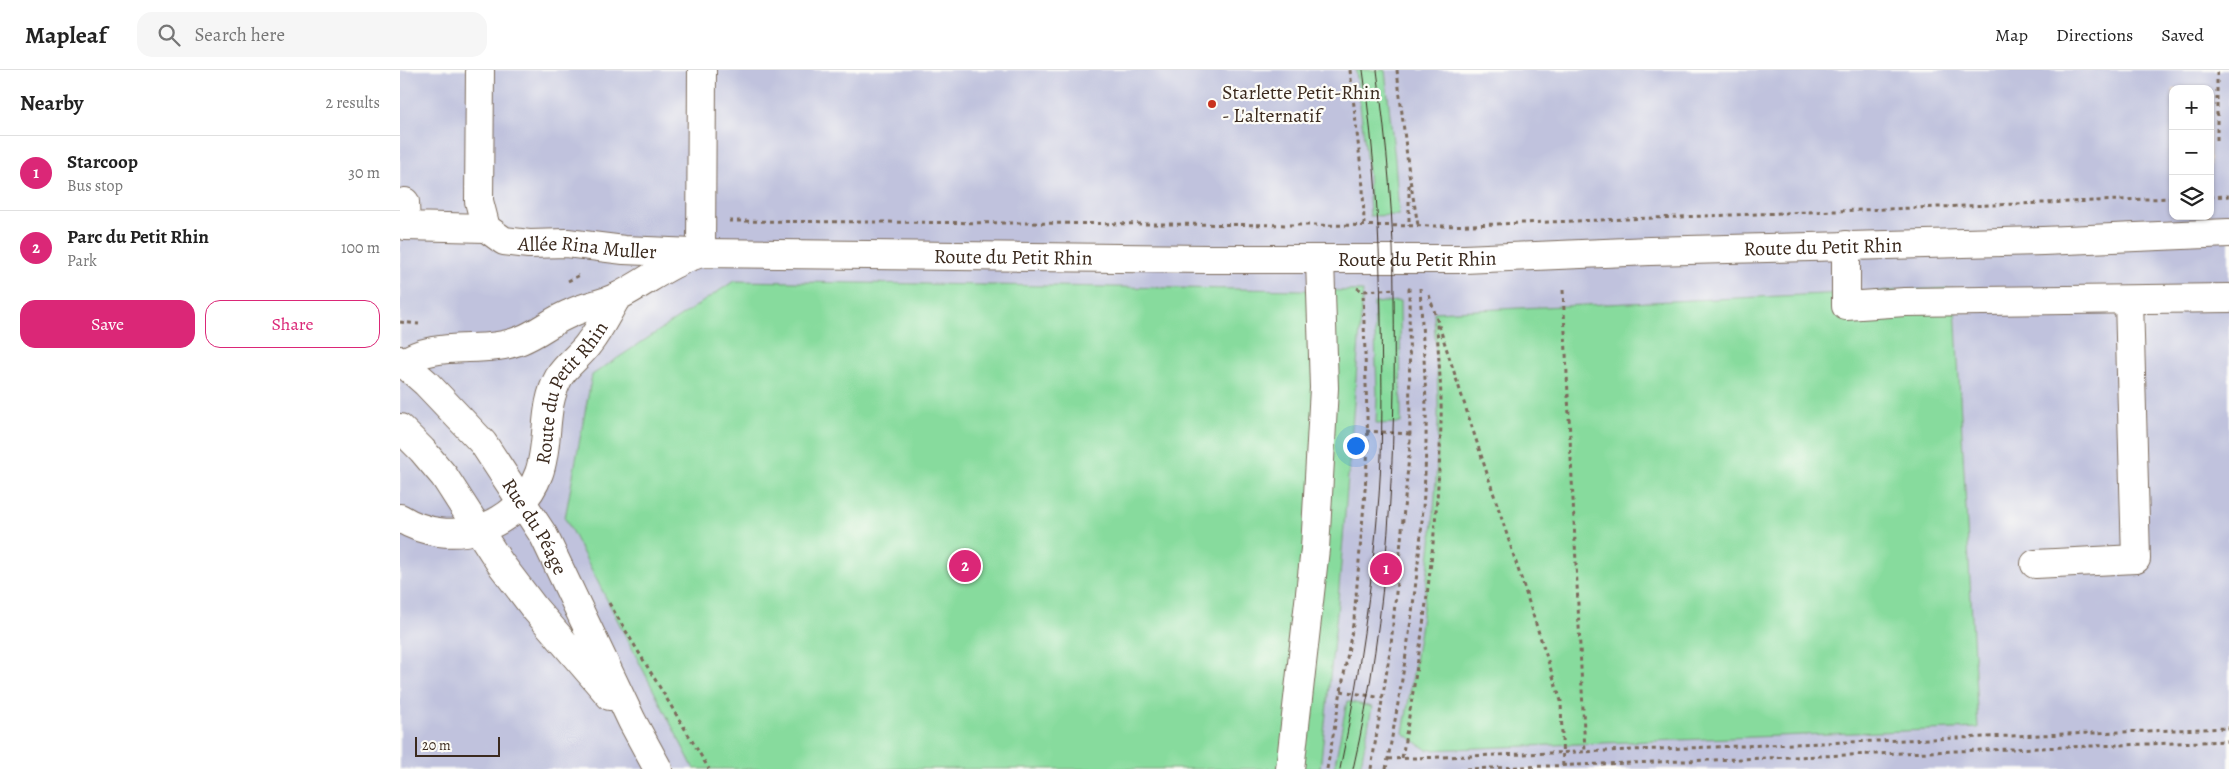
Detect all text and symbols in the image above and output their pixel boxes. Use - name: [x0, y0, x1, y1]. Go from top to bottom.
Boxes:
- search box: [137, 12, 487, 57]
- text: Mapleaf: [25, 19, 107, 51]
- icon: search: [155, 21, 183, 49]
- text: Search here: [195, 22, 285, 48]
- text: Map: [1995, 23, 2028, 47]
- text: Directions: [2056, 23, 2133, 47]
- text: Saved: [2161, 23, 2204, 47]
- place label: Starlette Petit-Rhin - L'alternatif: [1222, 79, 1380, 129]
- map controls: [2169, 85, 2214, 220]
- button: +: [2169, 85, 2214, 130]
- text: Nearby: [20, 89, 83, 117]
- text: 2 results: [325, 92, 380, 114]
- marker: Starlette Petit-Rhin - L'alternatif: [1206, 98, 1218, 110]
- button: −: [2169, 130, 2214, 175]
- text: Starcoop: [67, 149, 138, 175]
- text: 1: [33, 162, 39, 184]
- text: 30 m: [348, 162, 380, 184]
- text: Bus stop: [67, 175, 123, 197]
- button: layers: [2169, 175, 2214, 220]
- text: Parc du Petit Rhin: [67, 224, 209, 250]
- street label: Allée Rina Muller: [516, 229, 657, 265]
- street label: Route du Petit Rhin: [1743, 232, 1903, 263]
- text: 2: [32, 237, 40, 259]
- text: 100 m: [341, 237, 380, 259]
- street label: Route du Petit Rhin: [934, 243, 1093, 272]
- street label: Route du Petit Rhin: [1338, 245, 1497, 273]
- text: Park: [67, 250, 97, 272]
- button: Save: [20, 300, 195, 348]
- button: Share: [205, 300, 380, 348]
- street label: Route du Petit Rhin: [529, 316, 614, 467]
- your location: [1343, 433, 1369, 459]
- street label: Rue du Péage: [496, 473, 574, 580]
- pin: 2: [949, 547, 981, 585]
- pin: 1: [1370, 550, 1402, 588]
- scale bar: [415, 734, 500, 757]
- text: 20 m: [422, 736, 451, 755]

